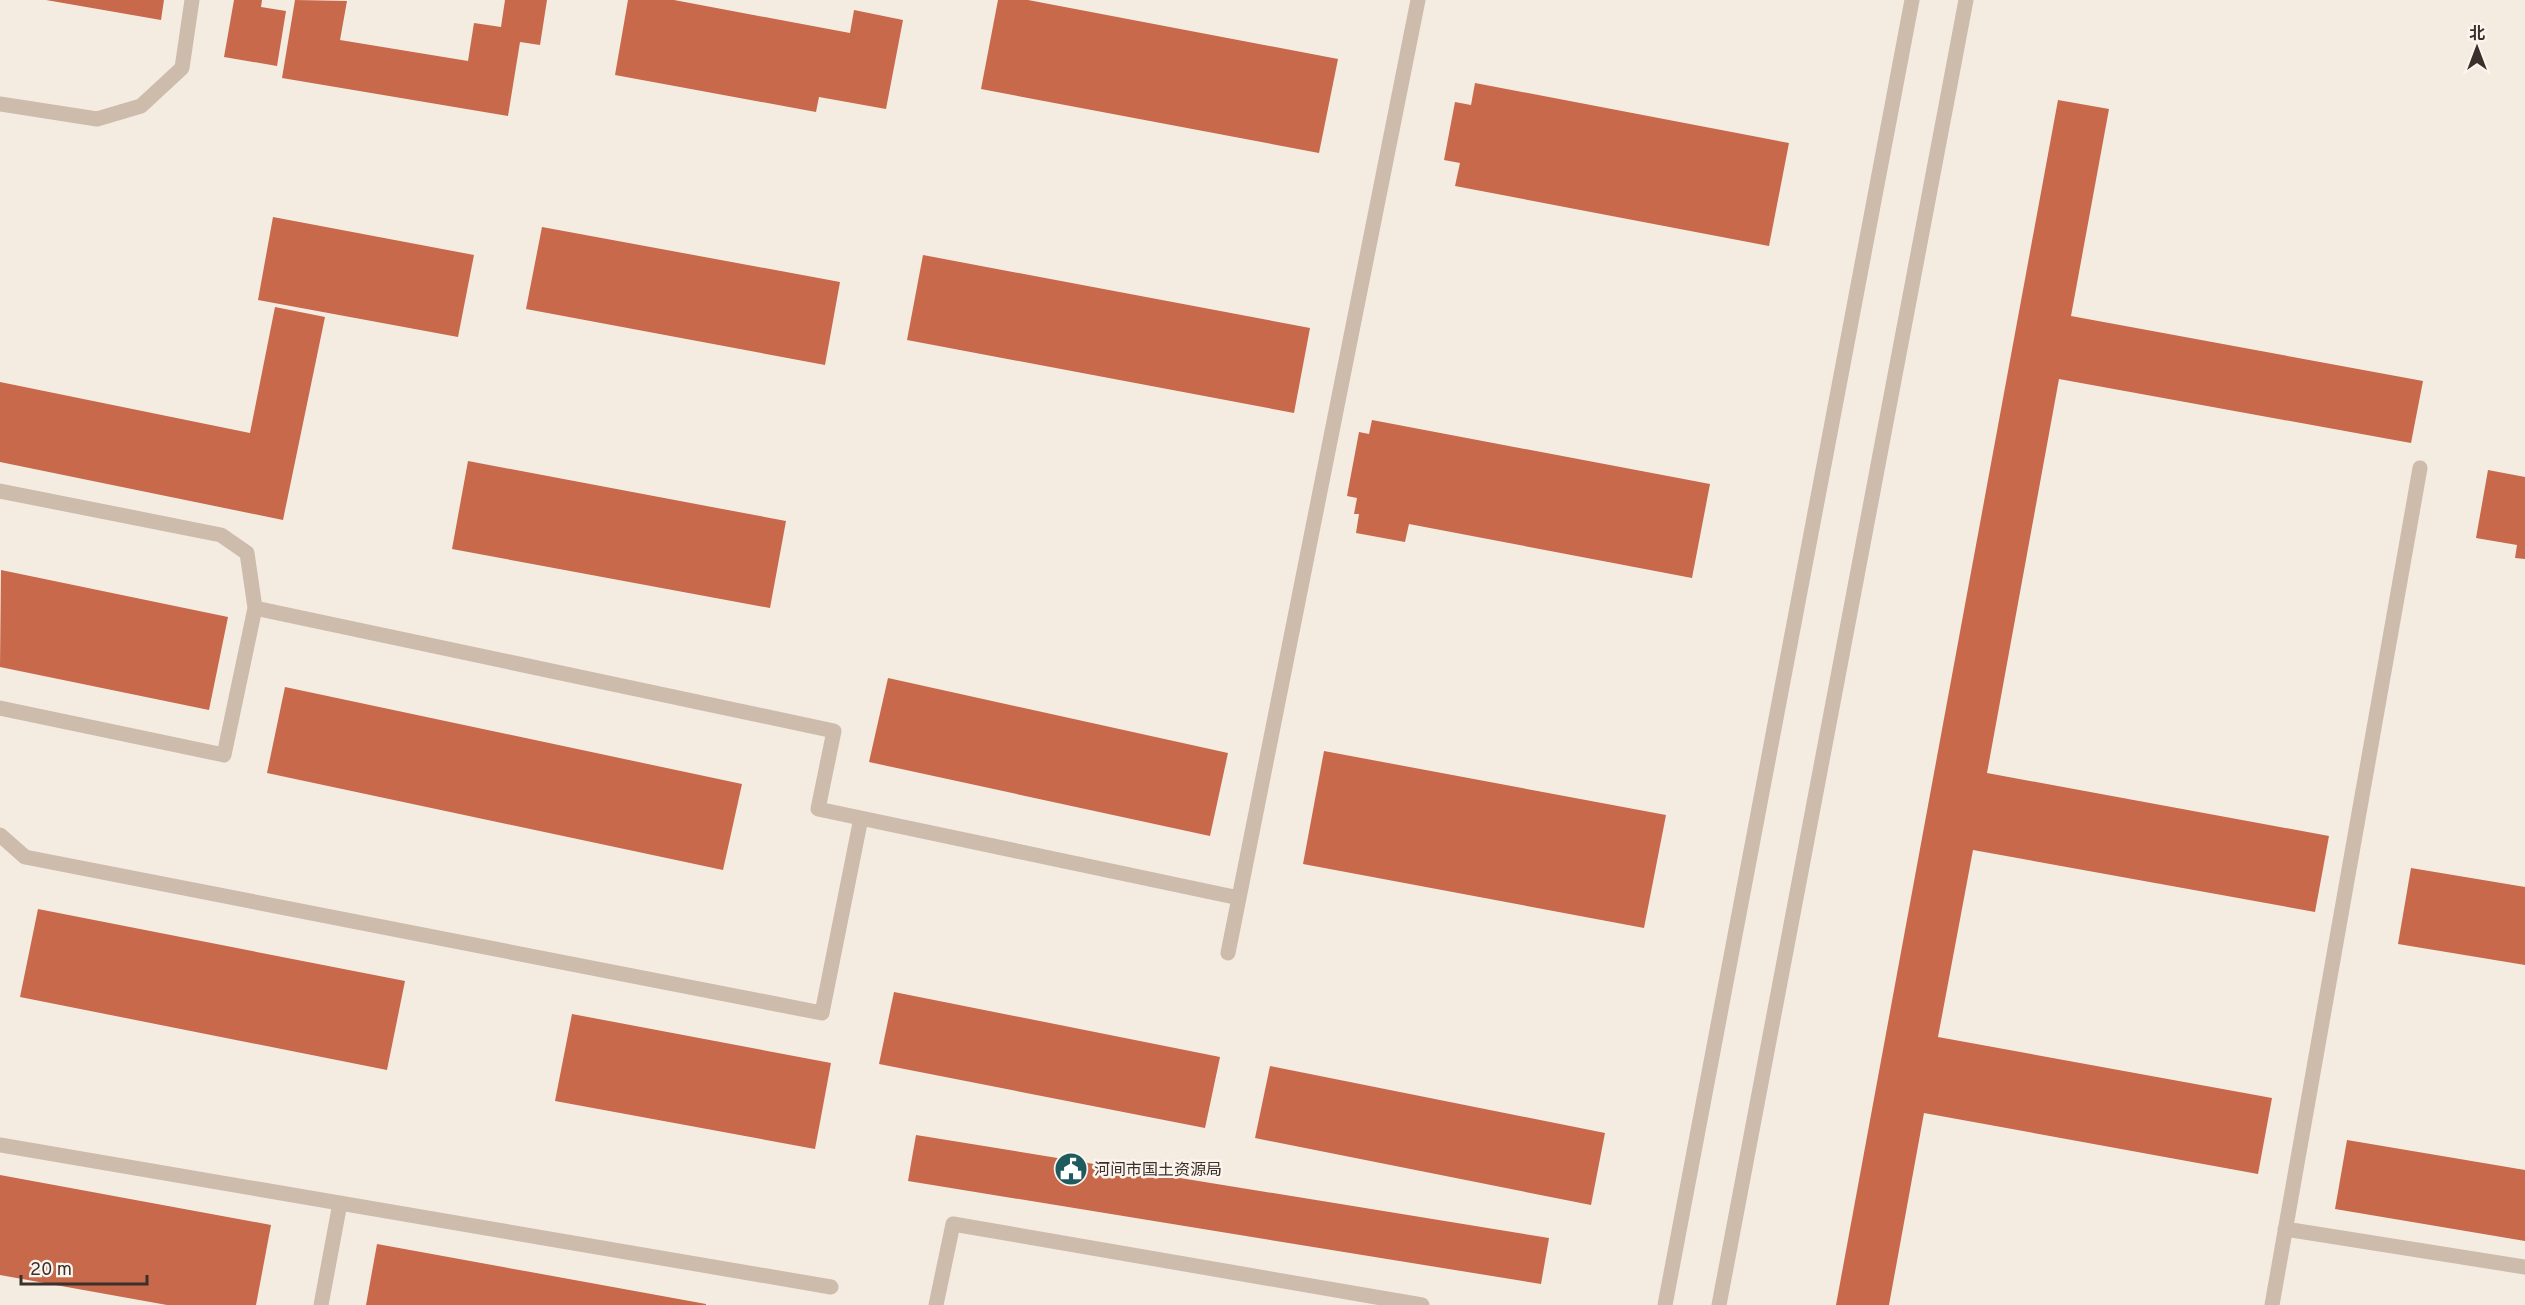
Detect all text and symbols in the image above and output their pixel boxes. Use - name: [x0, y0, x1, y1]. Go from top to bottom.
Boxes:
- north arrow: [2447, 18, 2507, 78]
- text: 北: [2469, 25, 2485, 45]
- public building icon: 河间市国土资源局: [1053, 1151, 1089, 1187]
- place label: 河间市国土资源局: [1094, 1161, 1222, 1181]
- scale bar: [21, 1248, 147, 1286]
- text: 20 m: [30, 1259, 72, 1282]

